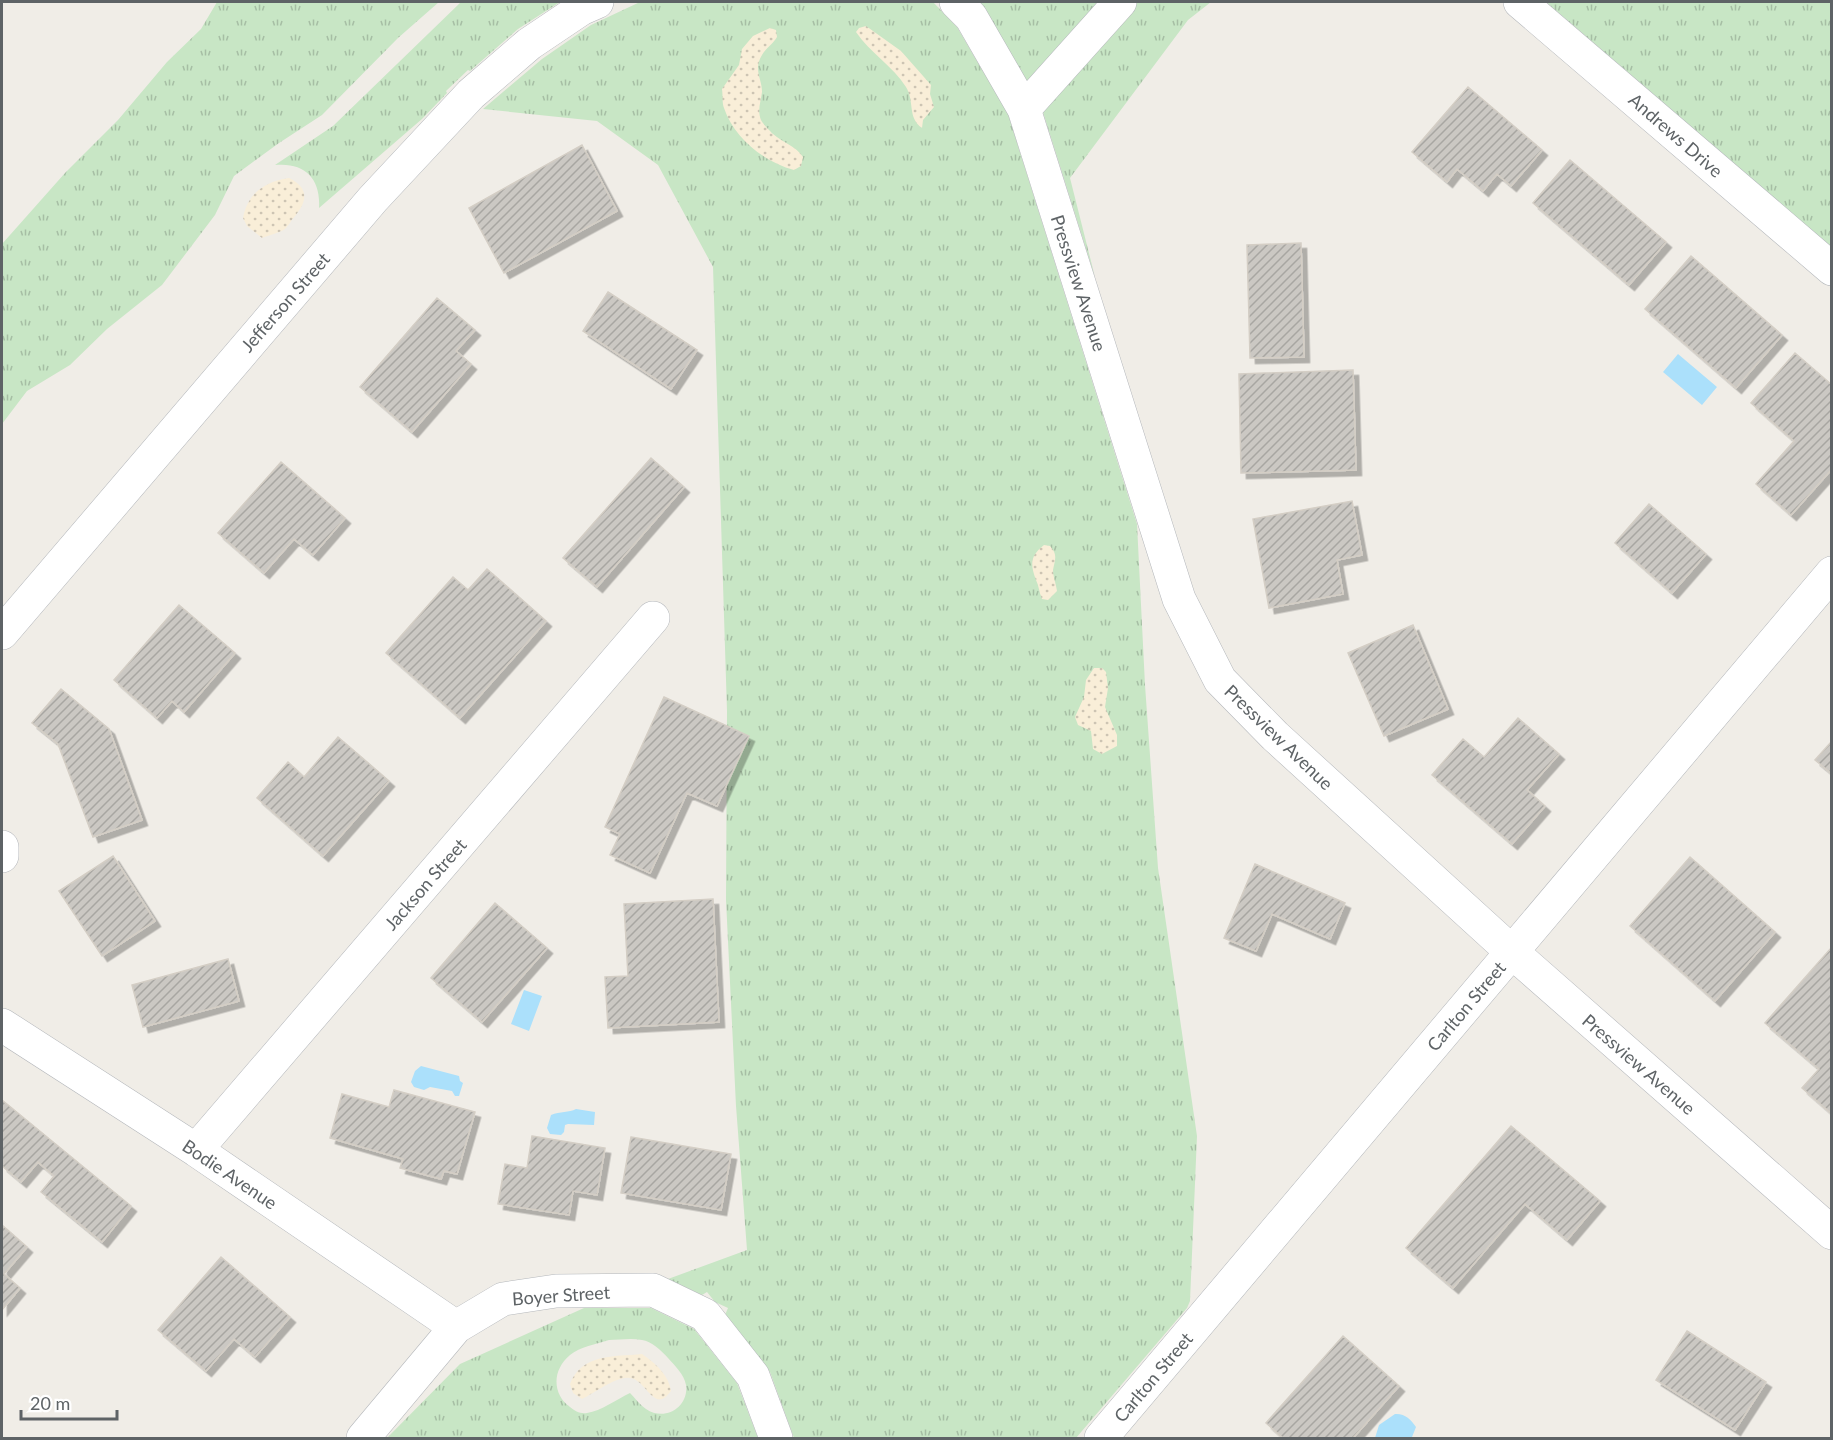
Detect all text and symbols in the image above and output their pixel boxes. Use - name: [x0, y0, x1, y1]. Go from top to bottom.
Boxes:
- street label: Andrews Drive: [1625, 88, 1727, 182]
- street label: Pressview Avenue: [1047, 212, 1111, 354]
- street label: Jefferson Street: [236, 247, 334, 356]
- street label: Pressview Avenue: [1220, 680, 1338, 794]
- street label: Jackson Street: [379, 833, 471, 934]
- street label: Carlton Street: [1422, 956, 1510, 1055]
- street label: Pressview Avenue: [1578, 1009, 1700, 1119]
- street label: Bodie Avenue: [179, 1134, 281, 1214]
- street label: Boyer Street: [511, 1281, 611, 1309]
- street label: Carlton Street: [1109, 1327, 1197, 1426]
- scale bar: [21, 1383, 117, 1421]
- text: 20 m: [30, 1392, 70, 1414]

